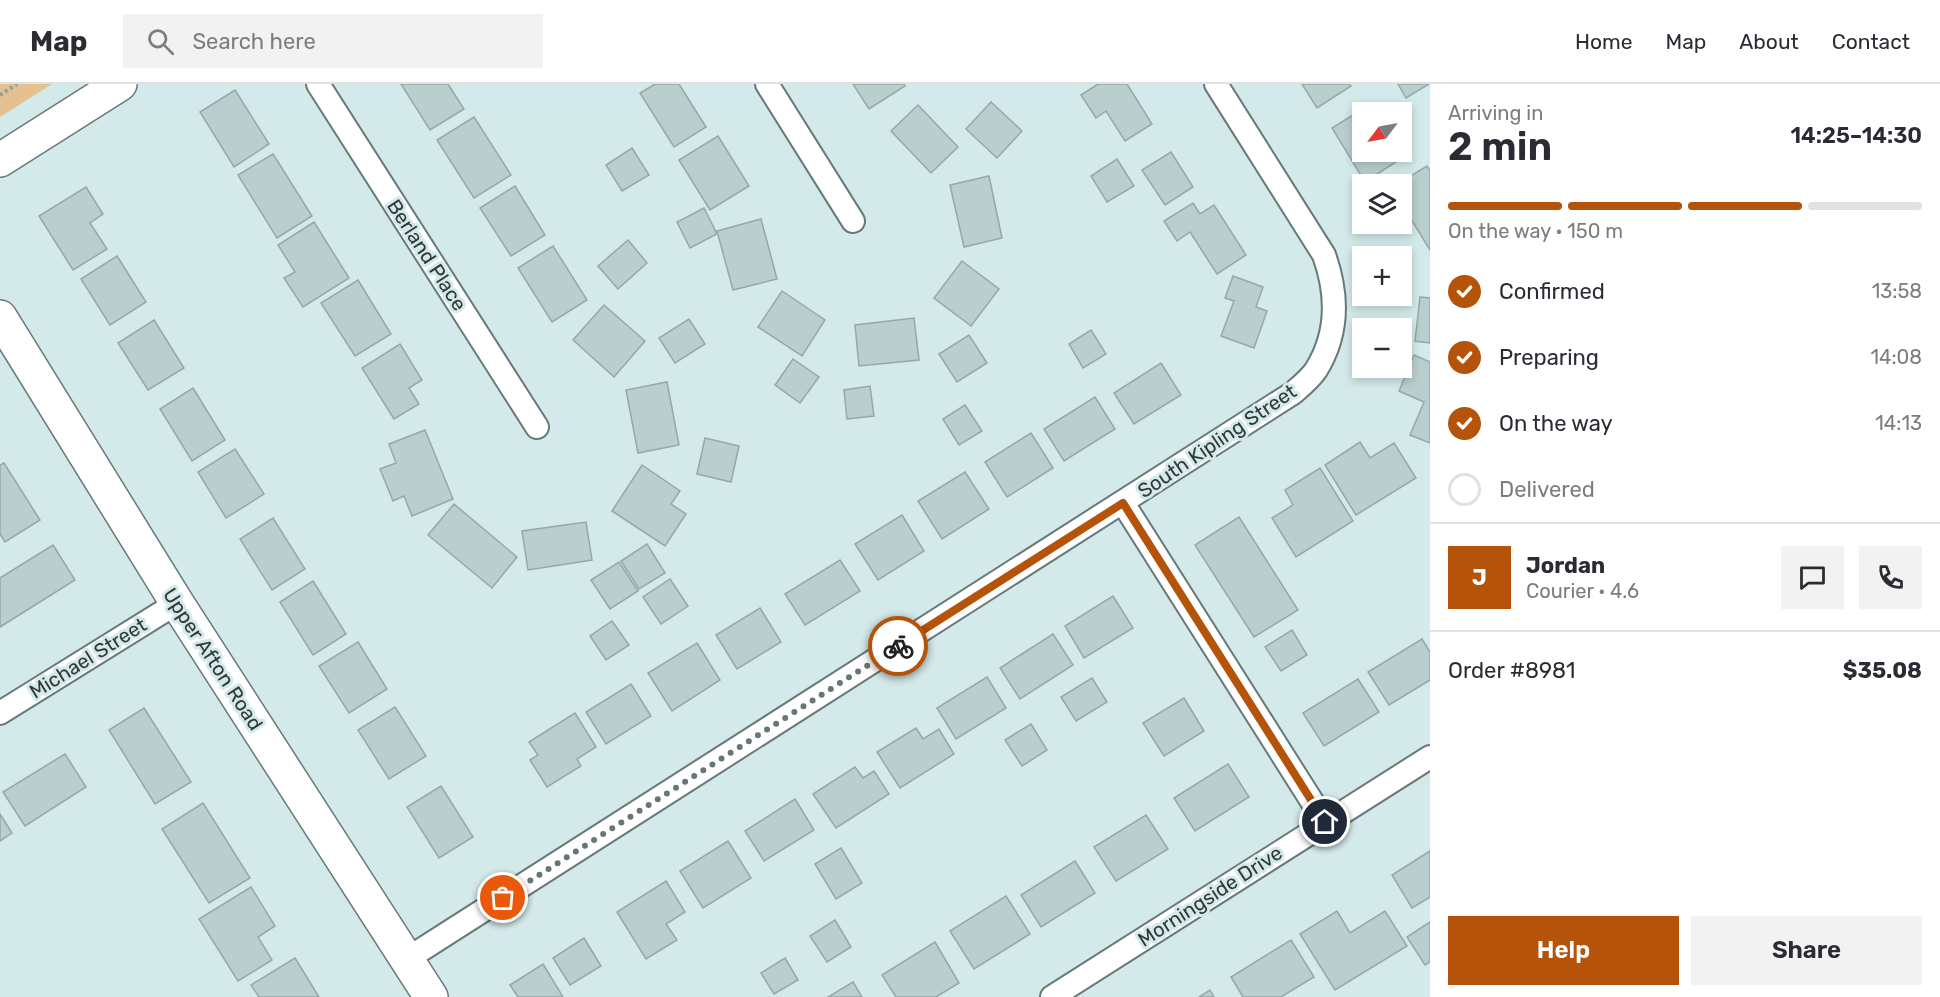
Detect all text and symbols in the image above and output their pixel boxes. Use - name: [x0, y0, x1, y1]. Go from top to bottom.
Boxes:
- search box: [123, 14, 543, 68]
- text: Map: [30, 25, 87, 58]
- icon: search: [144, 25, 177, 58]
- text: Search here: [192, 28, 316, 55]
- text: Home: [1575, 29, 1632, 54]
- text: Map: [1665, 29, 1706, 54]
- text: About: [1739, 29, 1799, 54]
- text: Contact: [1832, 29, 1910, 54]
- text: Arriving in: [1448, 101, 1543, 125]
- north arrow: [1352, 102, 1412, 162]
- map controls: [1352, 102, 1412, 378]
- text: 14:25–14:30: [1791, 122, 1922, 149]
- text: 2 min: [1448, 124, 1552, 170]
- button: layers: [1352, 174, 1412, 234]
- street label: Berland Place: [382, 195, 472, 315]
- text: On the way · 150 m: [1448, 219, 1623, 243]
- button: +: [1352, 246, 1412, 306]
- icon: check: [1448, 275, 1481, 308]
- text: Confirmed: [1499, 278, 1605, 305]
- text: 13:58: [1872, 279, 1922, 303]
- button: −: [1352, 318, 1412, 378]
- icon: check: [1448, 341, 1481, 374]
- text: Preparing: [1499, 344, 1599, 371]
- text: 14:08: [1870, 345, 1922, 369]
- street label: South Kipling Street: [1133, 379, 1301, 503]
- icon: check: [1448, 407, 1481, 440]
- text: On the way: [1499, 410, 1613, 437]
- text: 14:13: [1875, 411, 1922, 435]
- text: Delivered: [1499, 476, 1595, 503]
- button: chat: [1781, 546, 1844, 609]
- button: phone: [1859, 546, 1922, 609]
- text: Jordan: [1526, 552, 1605, 579]
- text: J: [1472, 564, 1487, 591]
- text: Courier · 4.6: [1526, 579, 1639, 603]
- street label: Upper Afton Road: [158, 583, 268, 735]
- street label: Michael Street: [25, 612, 151, 704]
- courier: [868, 616, 928, 676]
- icon: bike: [882, 630, 915, 663]
- text: Order #8981: [1448, 657, 1575, 684]
- text: $35.08: [1843, 657, 1922, 684]
- pin: [1299, 796, 1350, 847]
- icon: home: [1308, 805, 1341, 838]
- street label: Morningside Drive: [1133, 840, 1287, 952]
- pin: [477, 872, 528, 923]
- icon: bag: [486, 881, 519, 914]
- button: Help: [1448, 916, 1679, 985]
- button: Share: [1691, 916, 1922, 985]

